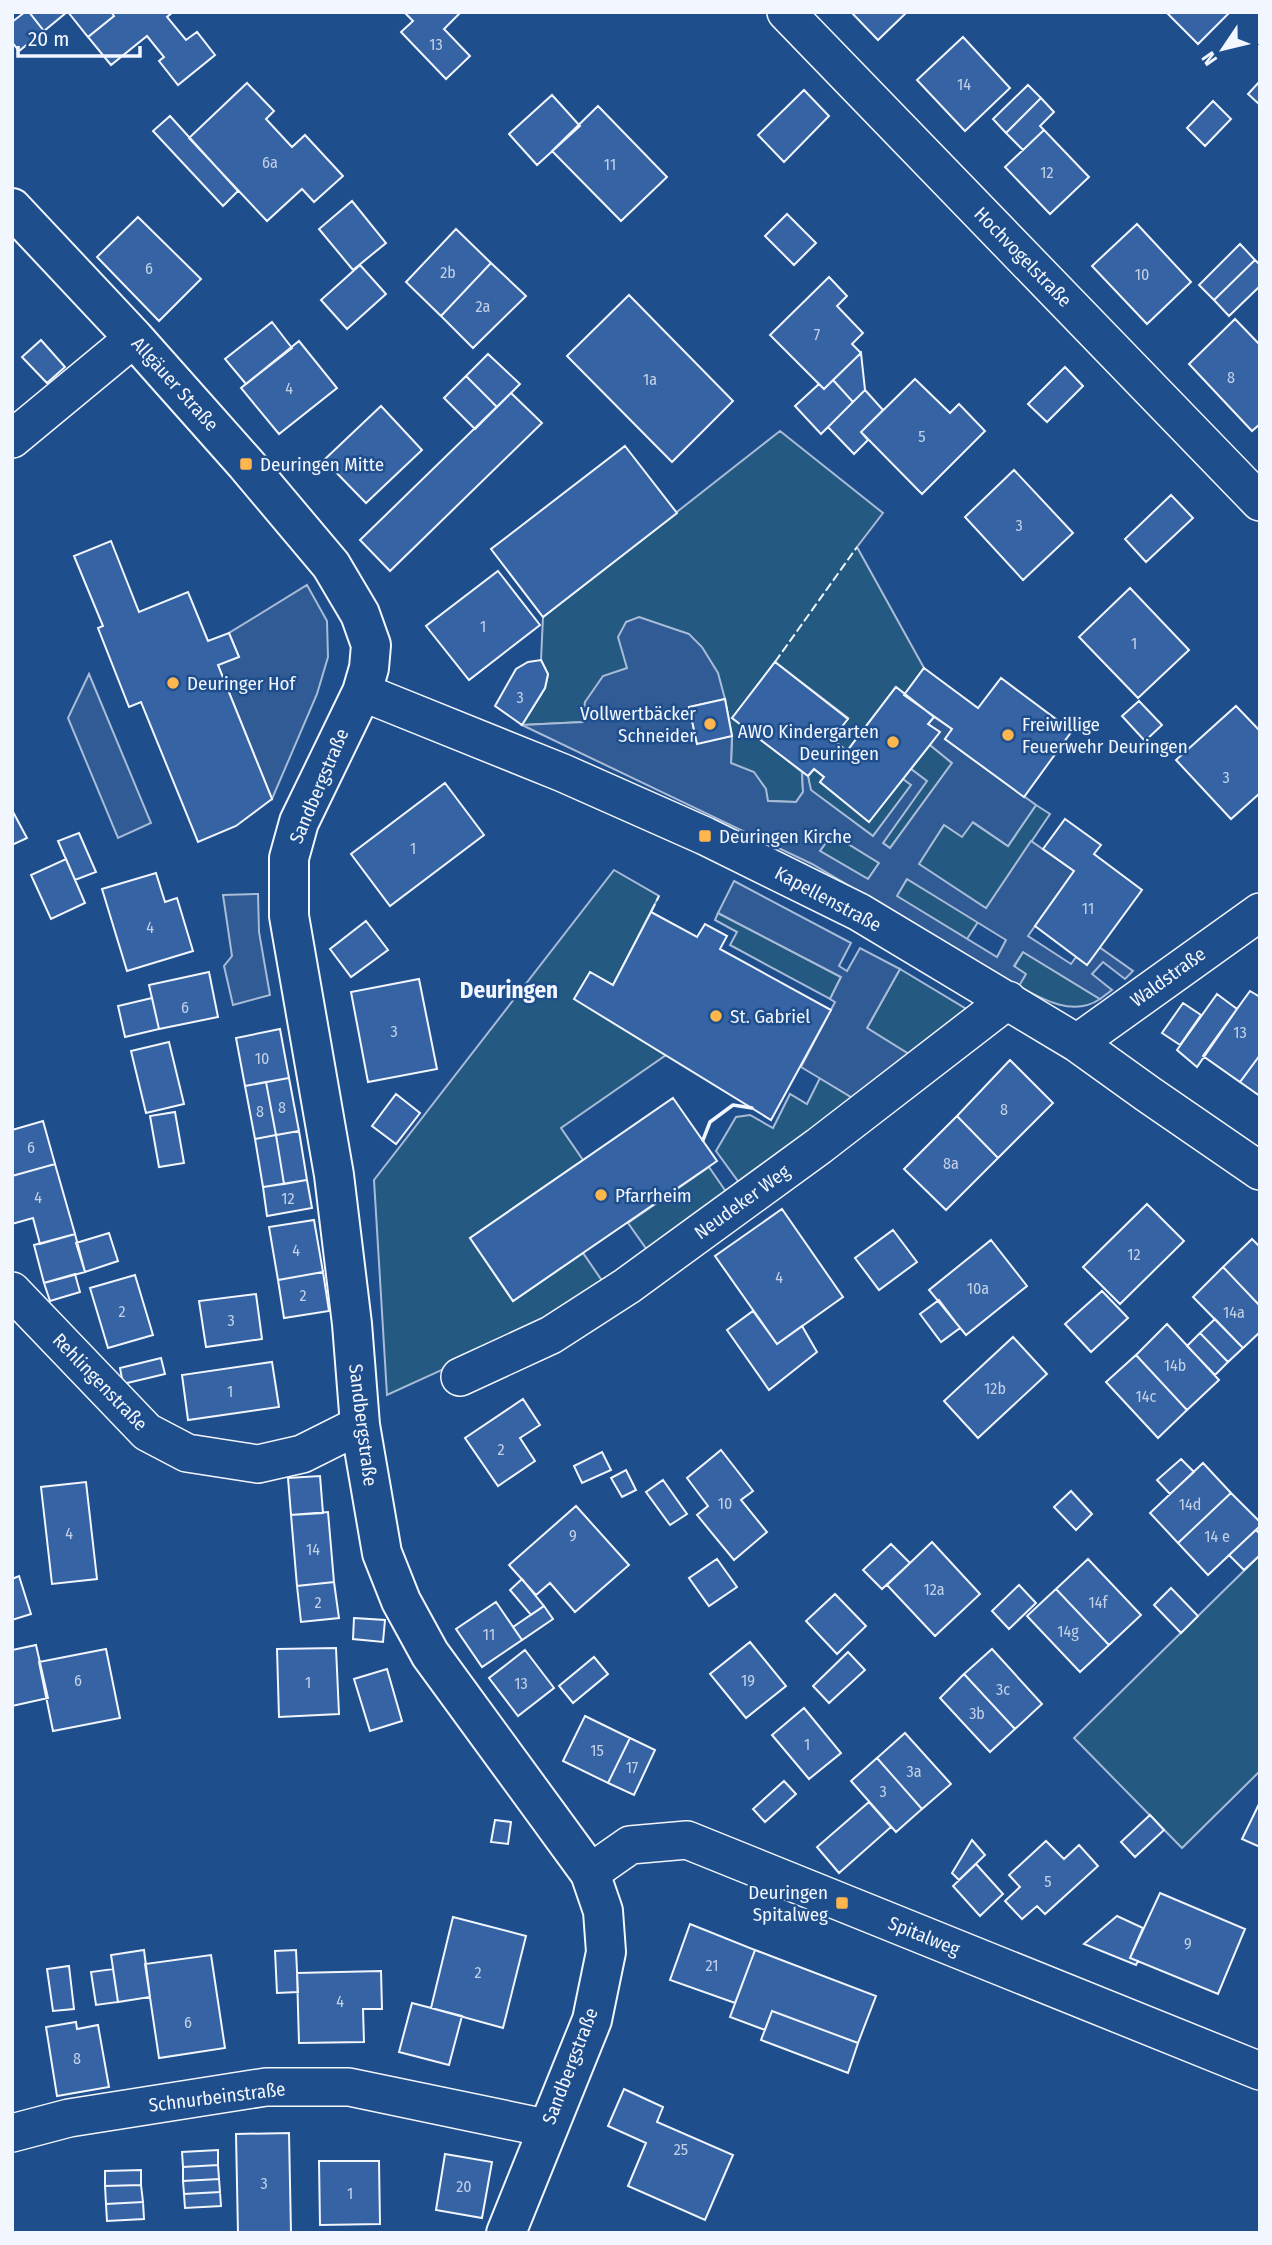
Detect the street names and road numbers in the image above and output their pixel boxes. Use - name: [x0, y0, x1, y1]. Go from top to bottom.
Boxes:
- street label: Hochvogelstraße: [970, 202, 1076, 312]
- street label: Allgäuer Straße: [127, 332, 223, 436]
- street label: Sandbergstraße: [284, 725, 354, 847]
- street label: Kapellenstraße: [771, 861, 885, 937]
- street label: Waldstraße: [1126, 942, 1210, 1012]
- street label: Neudeker Weg: [690, 1160, 794, 1244]
- street label: Rehlingenstraße: [48, 1328, 152, 1436]
- street label: Sandbergstraße: [344, 1363, 382, 1487]
- street label: Spitalweg: [885, 1911, 963, 1961]
- street label: Sandbergstraße: [537, 2005, 603, 2127]
- street label: Schnurbeinstraße: [147, 2077, 287, 2117]

